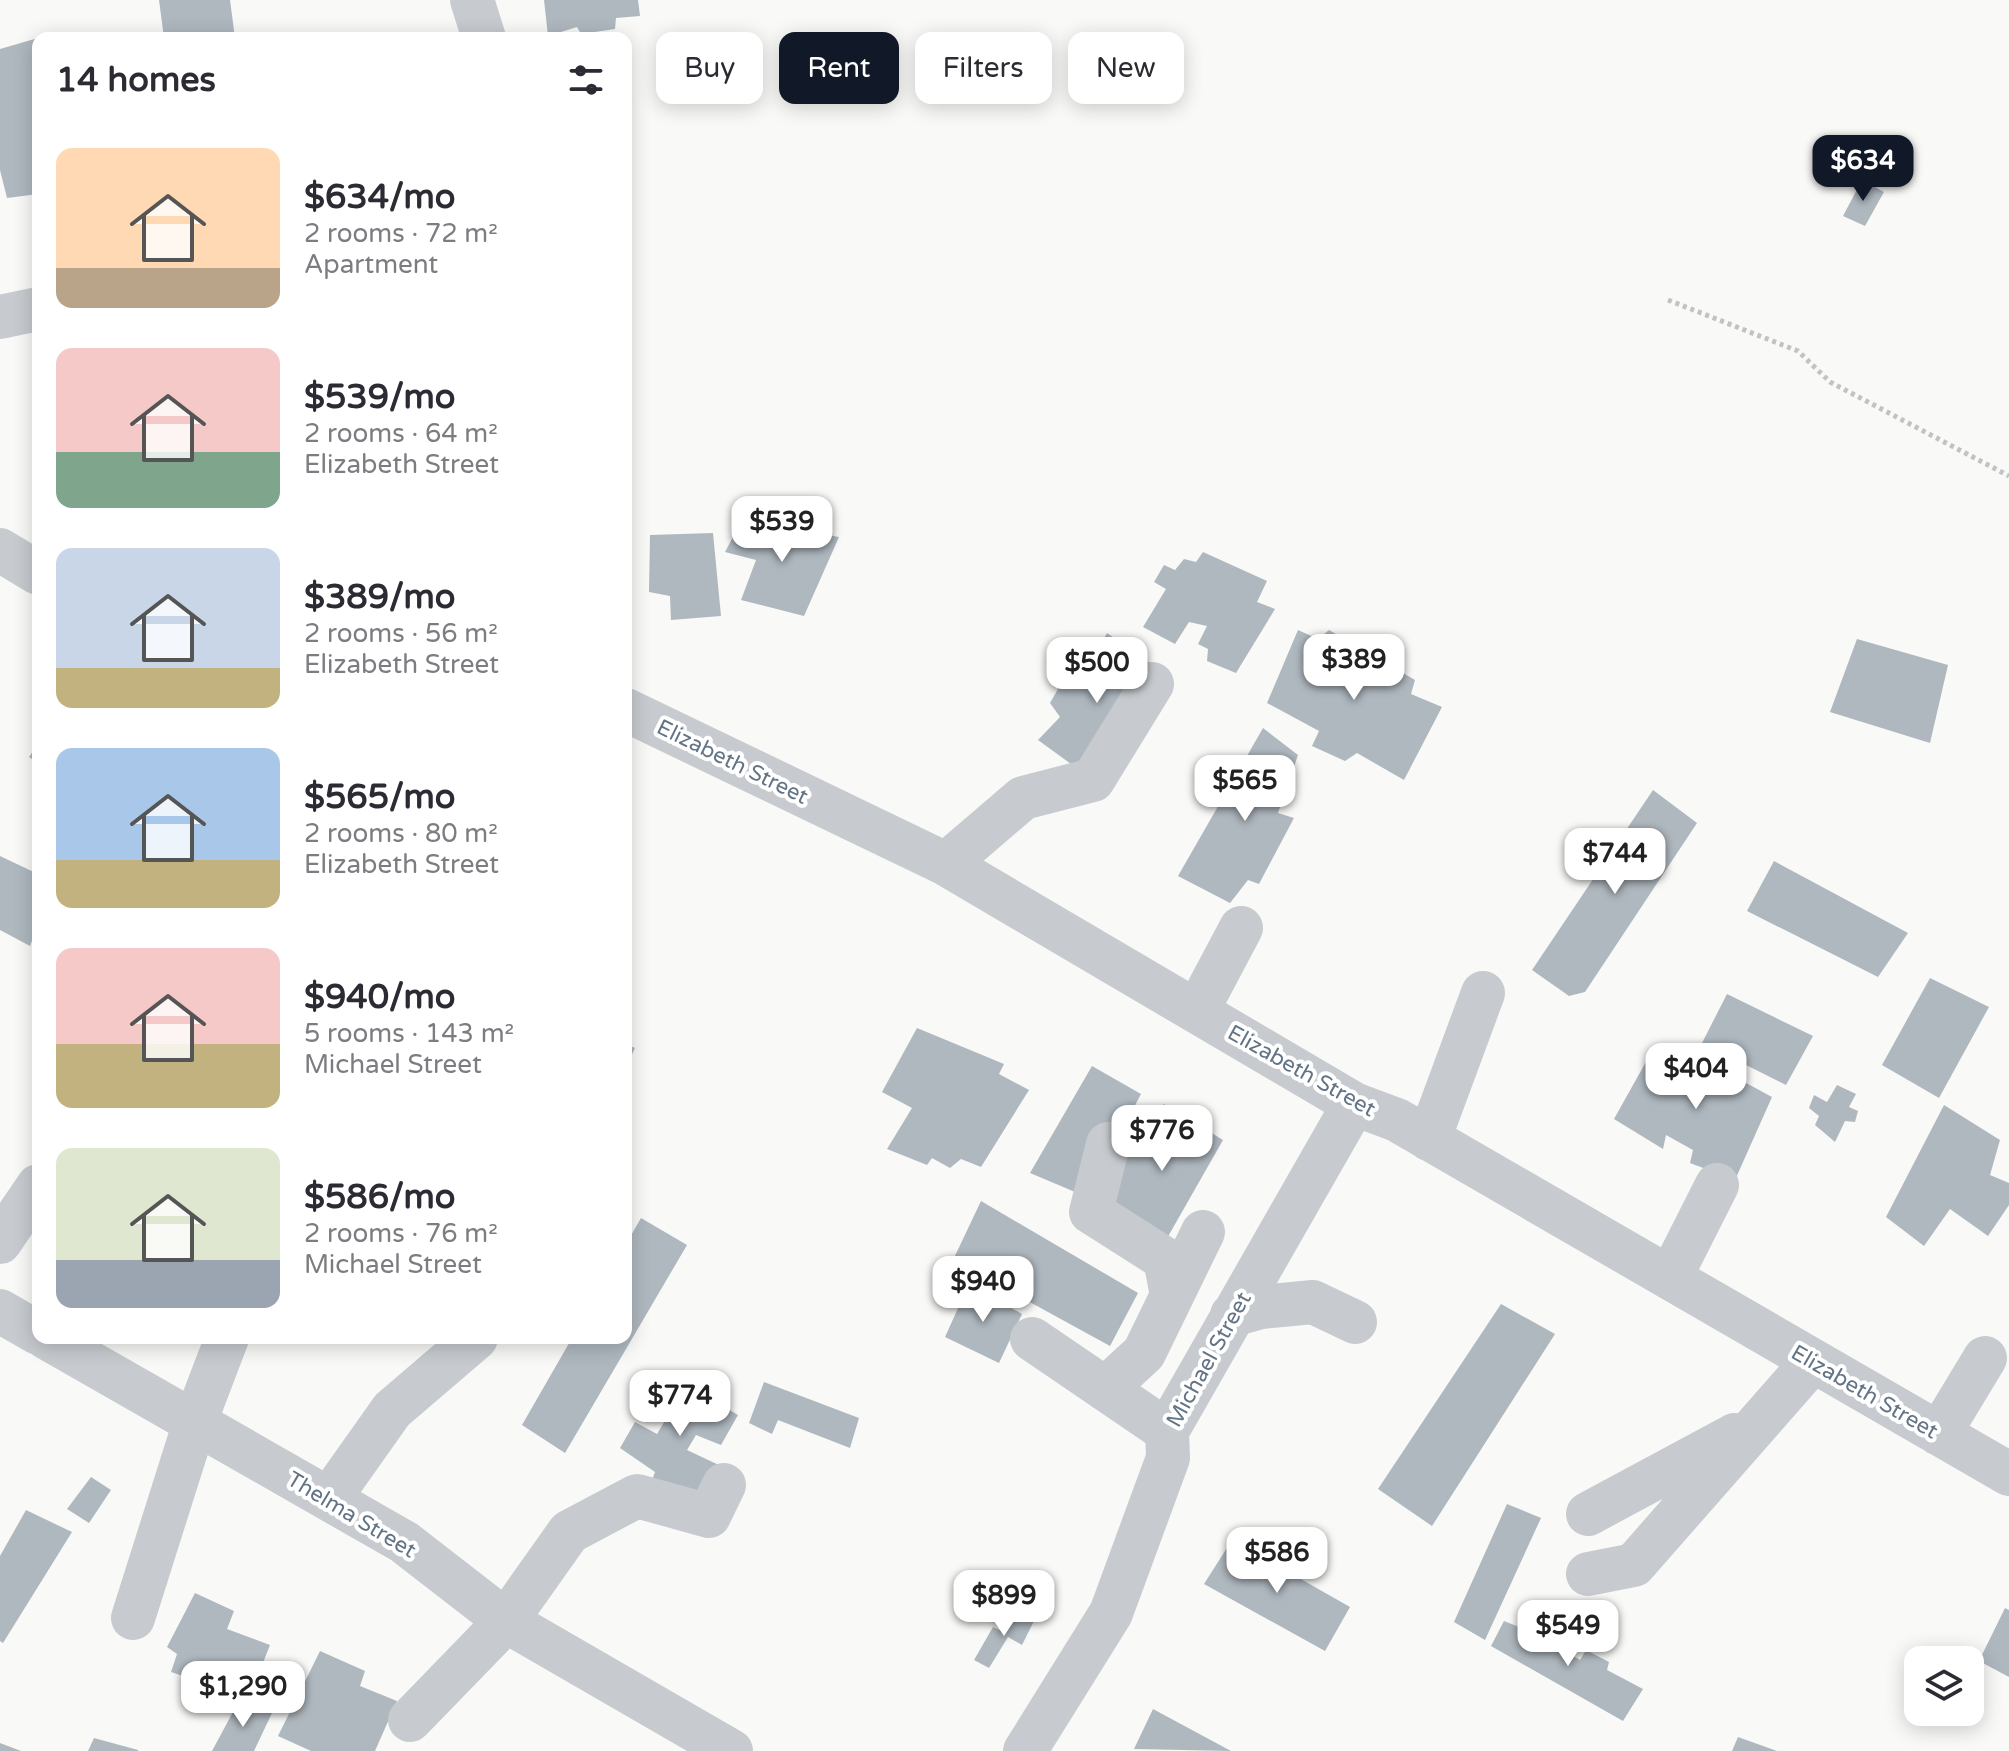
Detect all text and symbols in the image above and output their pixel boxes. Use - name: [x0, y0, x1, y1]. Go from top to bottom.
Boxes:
- chip: Buy: [656, 32, 763, 104]
- chip: Rent: [779, 32, 899, 104]
- chip: Filters: [915, 32, 1052, 104]
- chip: New: [1068, 32, 1184, 104]
- icon: filters: [564, 58, 608, 102]
- text: 14 homes: [56, 60, 216, 101]
- pin: $634: [1816, 135, 1910, 203]
- text: $634: [1830, 145, 1896, 176]
- text: $634/mo: [304, 177, 455, 218]
- icon: home: [120, 180, 216, 276]
- text: 2 rooms · 72 m²: [304, 218, 498, 249]
- text: Apartment: [304, 249, 438, 280]
- text: $539/mo: [304, 377, 455, 418]
- icon: home: [120, 380, 216, 476]
- text: 2 rooms · 64 m²: [304, 418, 498, 449]
- text: Elizabeth Street: [304, 449, 499, 480]
- pin: $539: [735, 496, 829, 564]
- text: $539: [749, 506, 815, 537]
- text: $389/mo: [304, 577, 455, 618]
- icon: home: [120, 580, 216, 676]
- text: 2 rooms · 56 m²: [304, 618, 498, 649]
- pin: $389: [1307, 634, 1401, 702]
- pin: $500: [1050, 637, 1144, 705]
- text: $389: [1321, 644, 1387, 675]
- text: $500: [1064, 647, 1130, 678]
- text: Elizabeth Street: [304, 649, 499, 680]
- street label: Elizabeth Street: [653, 714, 812, 810]
- pin: $565: [1198, 755, 1292, 823]
- text: $565: [1212, 765, 1278, 796]
- text: $565/mo: [304, 777, 455, 818]
- icon: home: [120, 780, 216, 876]
- text: 2 rooms · 80 m²: [304, 818, 498, 849]
- pin: $744: [1568, 828, 1662, 896]
- text: $744: [1582, 838, 1648, 869]
- text: Elizabeth Street: [304, 849, 499, 880]
- text: $940/mo: [304, 977, 455, 1018]
- icon: home: [120, 980, 216, 1076]
- text: 5 rooms · 143 m²: [304, 1018, 514, 1049]
- street label: Elizabeth Street: [1223, 1019, 1380, 1122]
- pin: $404: [1649, 1043, 1743, 1111]
- text: Michael Street: [304, 1049, 482, 1080]
- text: $404: [1663, 1053, 1729, 1084]
- pin: $776: [1115, 1105, 1209, 1173]
- text: $776: [1129, 1115, 1195, 1146]
- text: $586/mo: [304, 1177, 455, 1218]
- icon: home: [120, 1180, 216, 1276]
- text: 2 rooms · 76 m²: [304, 1218, 498, 1249]
- text: Michael Street: [304, 1249, 482, 1280]
- pin: $940: [936, 1256, 1030, 1324]
- text: $940: [950, 1266, 1016, 1297]
- street label: Michael Street: [1161, 1287, 1257, 1432]
- street label: Elizabeth Street: [1787, 1339, 1942, 1444]
- pin: $774: [633, 1370, 727, 1438]
- text: $774: [647, 1380, 713, 1411]
- street label: Thelma Street: [282, 1466, 421, 1564]
- pin: $586: [1230, 1527, 1324, 1595]
- text: $586: [1244, 1537, 1310, 1568]
- pin: $899: [957, 1570, 1051, 1638]
- text: $899: [971, 1580, 1037, 1611]
- pin: $549: [1521, 1600, 1615, 1668]
- text: $549: [1535, 1610, 1601, 1641]
- map controls: [1904, 1646, 1984, 1726]
- button: layers: [1904, 1646, 1984, 1726]
- pin: $1,290: [178, 1661, 308, 1729]
- text: $1,290: [199, 1671, 287, 1702]

